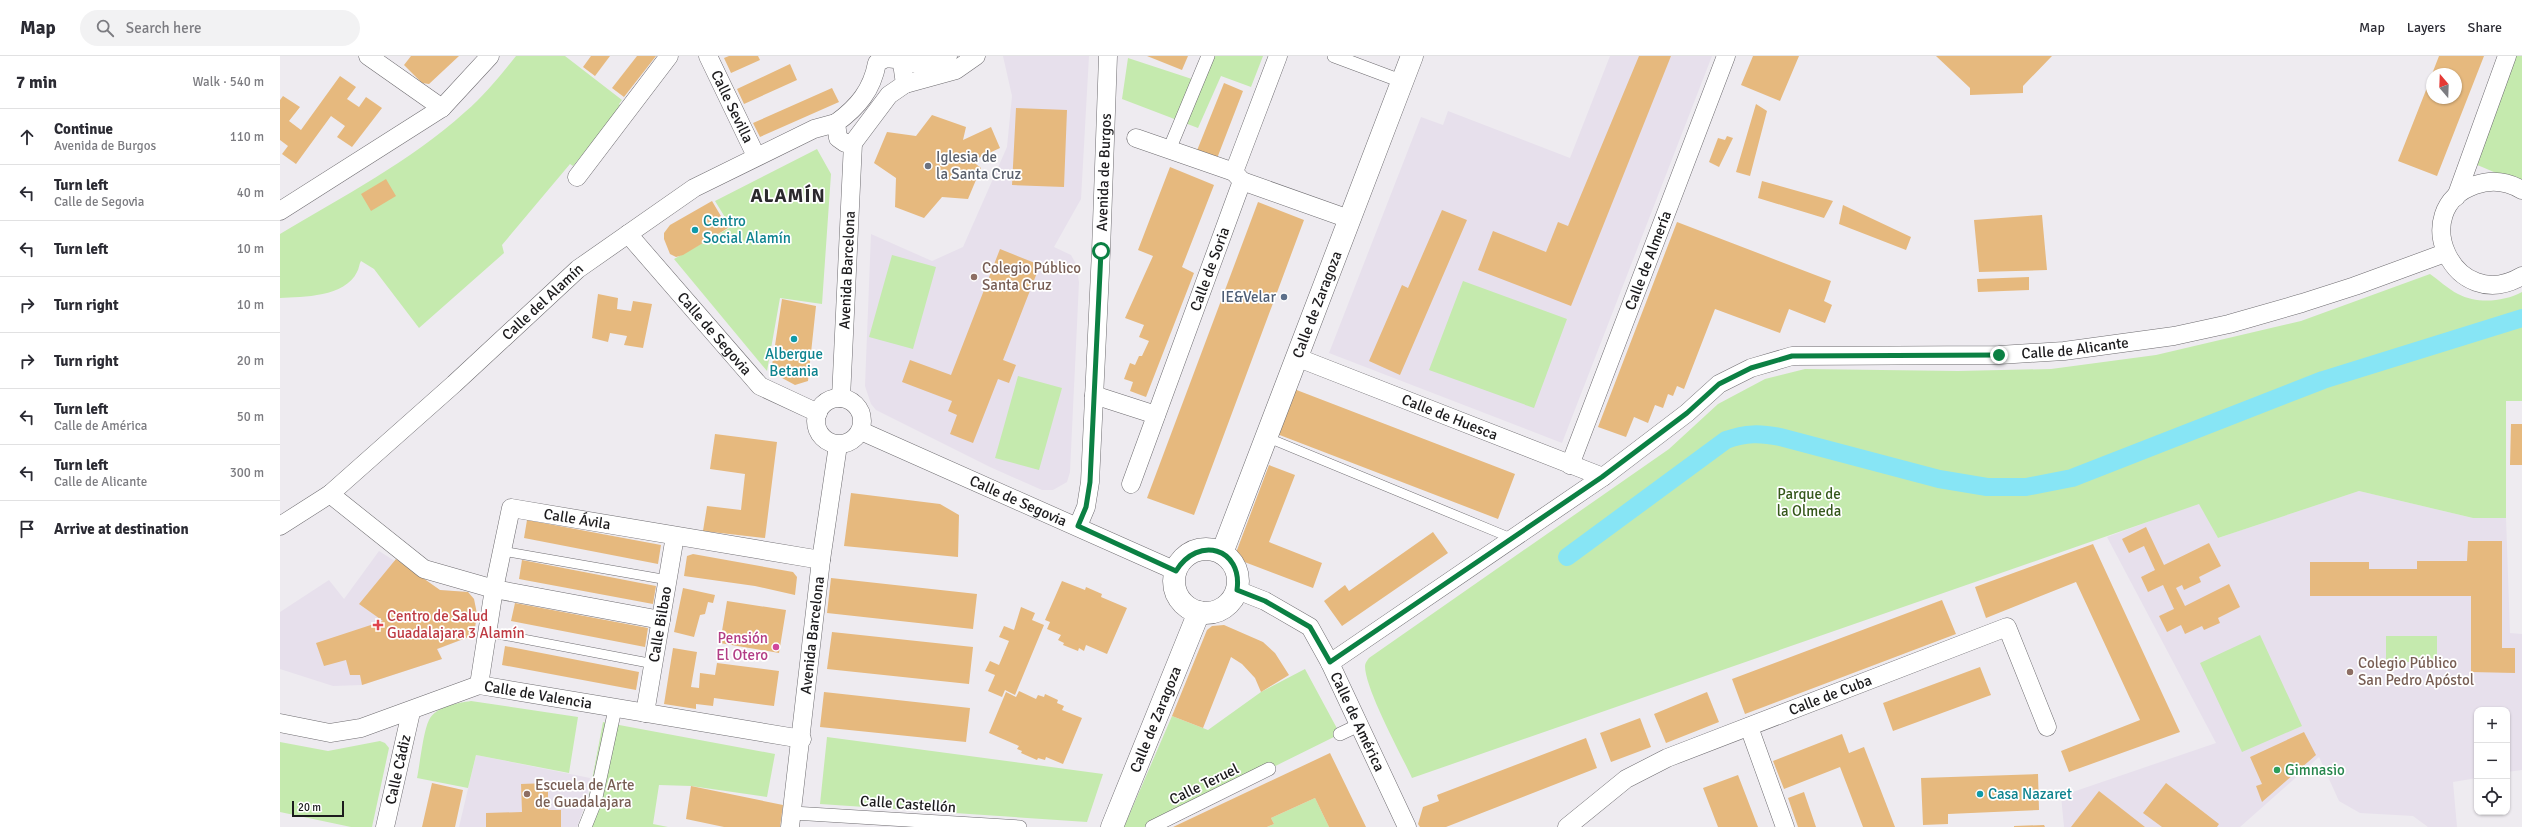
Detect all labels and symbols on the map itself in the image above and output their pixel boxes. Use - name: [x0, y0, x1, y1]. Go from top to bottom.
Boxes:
- street label: Calle Sevilla: [707, 67, 757, 146]
- north arrow: [2426, 68, 2462, 104]
- street label: Avenida de Burgos: [1093, 113, 1115, 232]
- place label: Iglesia de la Santa Cruz: [936, 148, 1021, 183]
- marker: Iglesia de la Santa Cruz: [923, 161, 933, 171]
- district label: ALAMÍN: [750, 184, 826, 208]
- street label: Calle de Almería: [1621, 208, 1675, 313]
- street label: Avenida Barcelona: [835, 211, 859, 330]
- place label: Centro Social Alamín: [703, 212, 791, 247]
- street label: Calle de Soria: [1186, 224, 1233, 314]
- marker: Centro Social Alamín: [690, 225, 700, 235]
- route start: [1092, 242, 1110, 260]
- street label: Calle de Zaragoza: [1288, 248, 1346, 361]
- place label: Colegio Público Santa Cruz: [982, 259, 1081, 294]
- street label: Calle del Alamín: [498, 260, 587, 344]
- marker: Colegio Público Santa Cruz: [969, 272, 979, 282]
- street label: Calle de Segovia: [674, 288, 756, 379]
- place label: IE&Velar: [1221, 288, 1276, 306]
- marker: IE&Velar: [1279, 292, 1289, 302]
- street label: Calle de Alicante: [2021, 333, 2130, 363]
- marker: Albergue Betania: [789, 334, 799, 344]
- place label: Albergue Betania: [765, 345, 823, 380]
- route end: [1990, 346, 2008, 364]
- street label: Calle de Huesca: [1399, 390, 1500, 444]
- street label: Calle de Segovia: [967, 471, 1070, 530]
- park label: Parque de la Olmeda: [1777, 485, 1841, 520]
- street label: Calle Ávila: [542, 505, 612, 534]
- street label: Avenida Barcelona: [796, 575, 828, 695]
- street label: Calle Bilbao: [645, 585, 675, 664]
- place label: Centro de Salud Guadalajara 3 Alamín: [387, 607, 525, 642]
- marker: Centro de Salud Guadalajara 3 Alamín: [372, 619, 384, 631]
- place label: Pensión El Otero: [716, 629, 768, 664]
- marker: Pensión El Otero: [771, 642, 781, 652]
- place label: Colegio Público San Pedro Apóstol: [2358, 654, 2474, 689]
- street label: Calle de Zaragoza: [1126, 664, 1185, 775]
- marker: Colegio Público San Pedro Apóstol: [2345, 667, 2355, 677]
- street label: Calle de América: [1326, 669, 1389, 774]
- street label: Calle de Cuba: [1786, 671, 1874, 719]
- street label: Calle de Valencia: [483, 677, 594, 713]
- street label: Calle Cádiz: [381, 732, 415, 806]
- street label: Calle Teruel: [1166, 759, 1242, 809]
- place label: Gimnasio: [2285, 761, 2345, 779]
- marker: Gimnasio: [2272, 765, 2282, 775]
- place label: Escuela de Arte de Guadalajara: [535, 776, 635, 811]
- place label: Casa Nazaret: [1988, 785, 2072, 803]
- marker: Escuela de Arte de Guadalajara: [522, 789, 532, 799]
- marker: Casa Nazaret: [1975, 789, 1985, 799]
- street label: Calle Castellón: [859, 792, 957, 816]
- scale bar: [292, 799, 344, 818]

